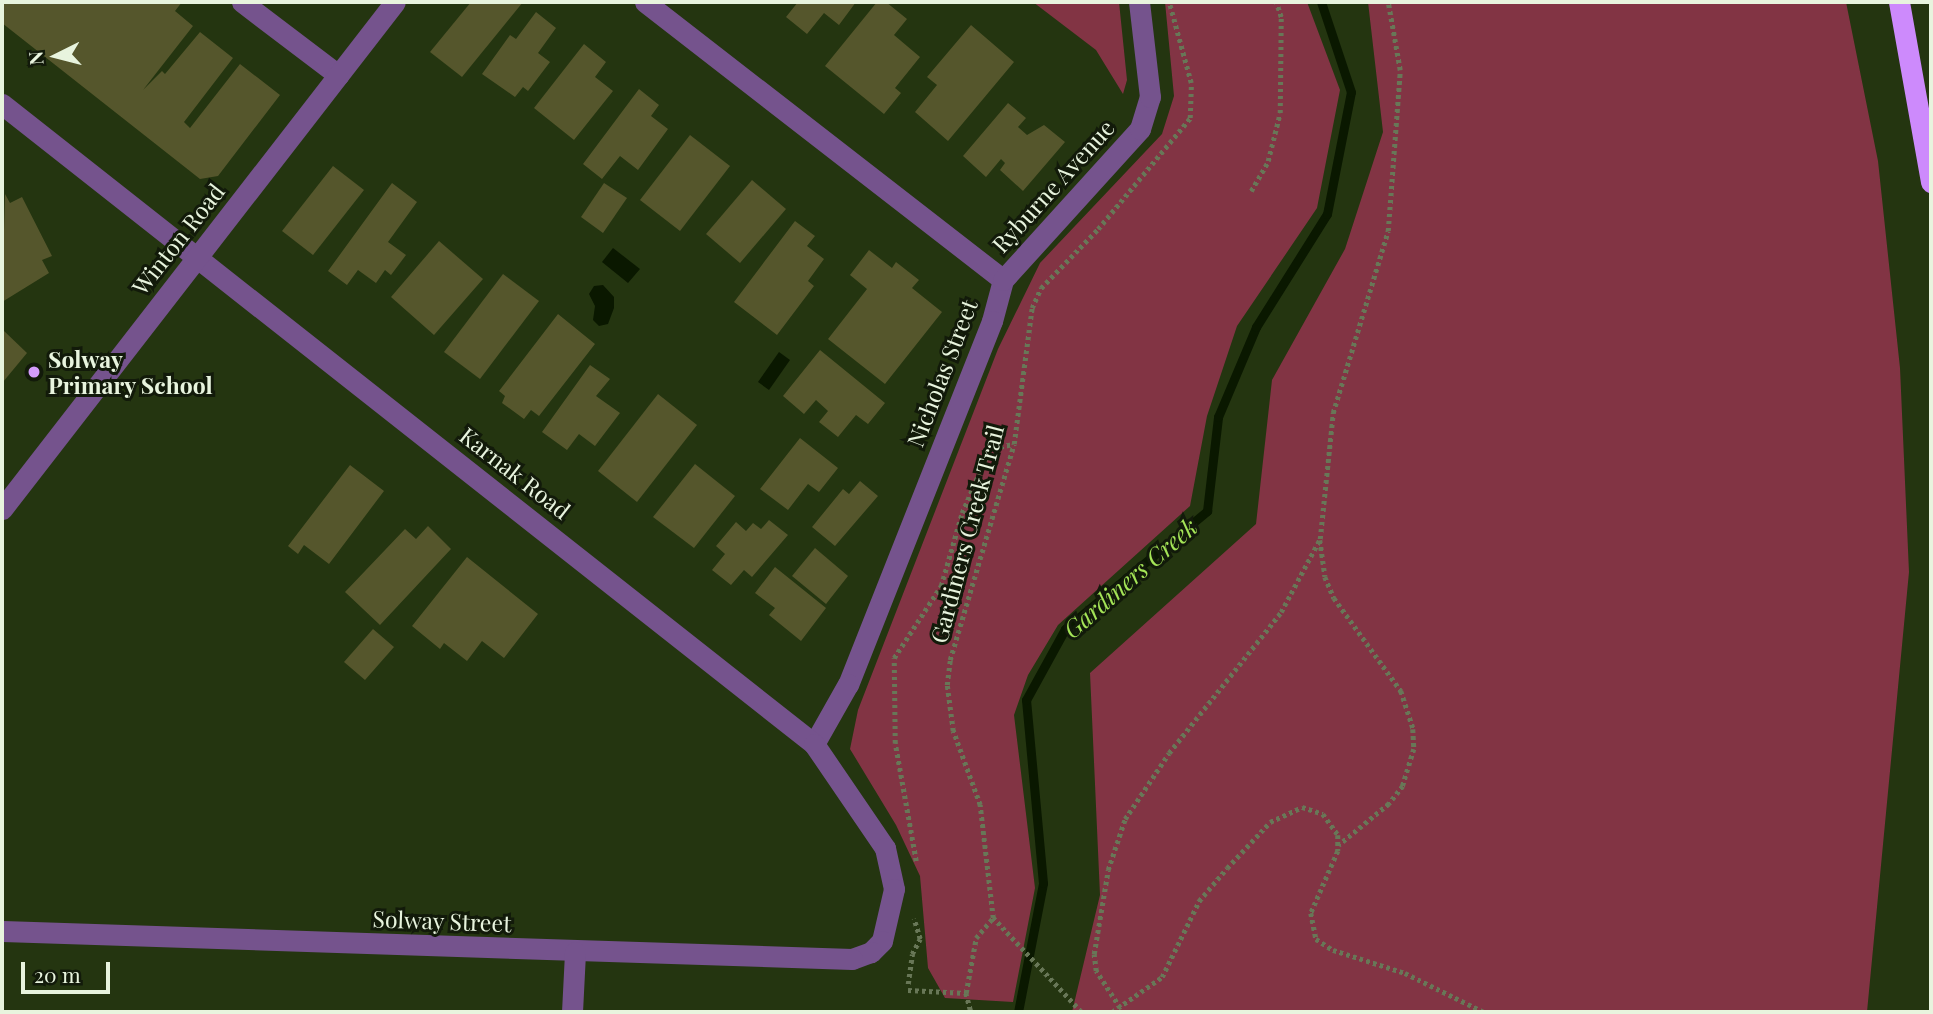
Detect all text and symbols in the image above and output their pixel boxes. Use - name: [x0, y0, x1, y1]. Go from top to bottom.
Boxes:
- north arrow: [21, 21, 91, 91]
- text: N: [21, 50, 49, 66]
- street label: Ryburne Avenue: [986, 114, 1120, 258]
- street label: Winton Road: [126, 178, 230, 300]
- street label: Nicholas Street: [901, 295, 983, 451]
- place label: Solway Primary School: [48, 345, 213, 399]
- marker: Solway Primary School: [26, 364, 42, 380]
- street label: Karnak Road: [454, 421, 576, 525]
- street label: Gardiners Creek Trail: [924, 422, 1010, 646]
- water label: Gardiners Creek: [1057, 512, 1203, 644]
- street label: Solway Street: [372, 905, 512, 937]
- scale bar: [24, 948, 114, 992]
- text: 20 m: [34, 960, 81, 988]

